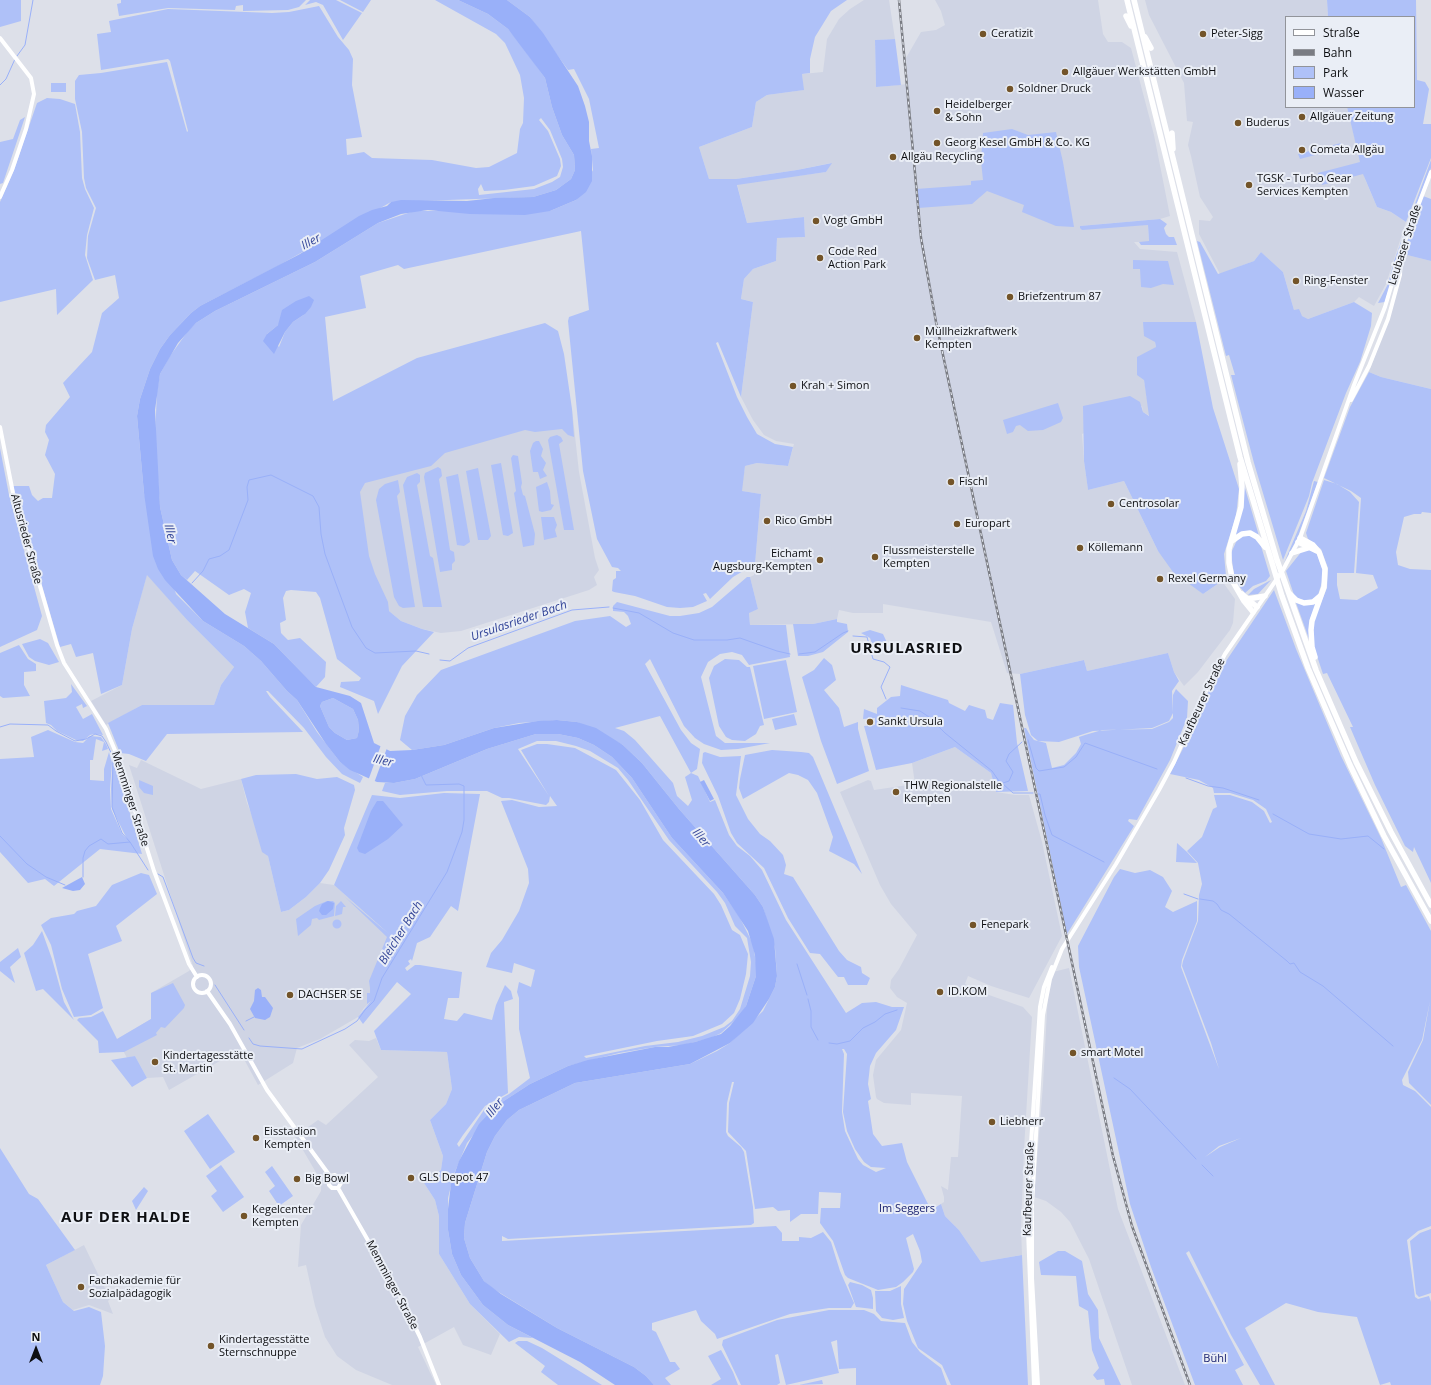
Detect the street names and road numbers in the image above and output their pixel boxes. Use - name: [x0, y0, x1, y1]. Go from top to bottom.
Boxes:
- street label: Leubaser Straße: [1386, 203, 1424, 287]
- street label: Altusrieder Straße: [8, 492, 44, 586]
- street label: Kaufbeurer Straße: [1176, 656, 1228, 748]
- street label: Memminger Straße: [108, 750, 152, 848]
- street label: Kaufbeurer Straße: [1021, 1142, 1037, 1236]
- street label: Memminger Straße: [363, 1238, 421, 1332]

